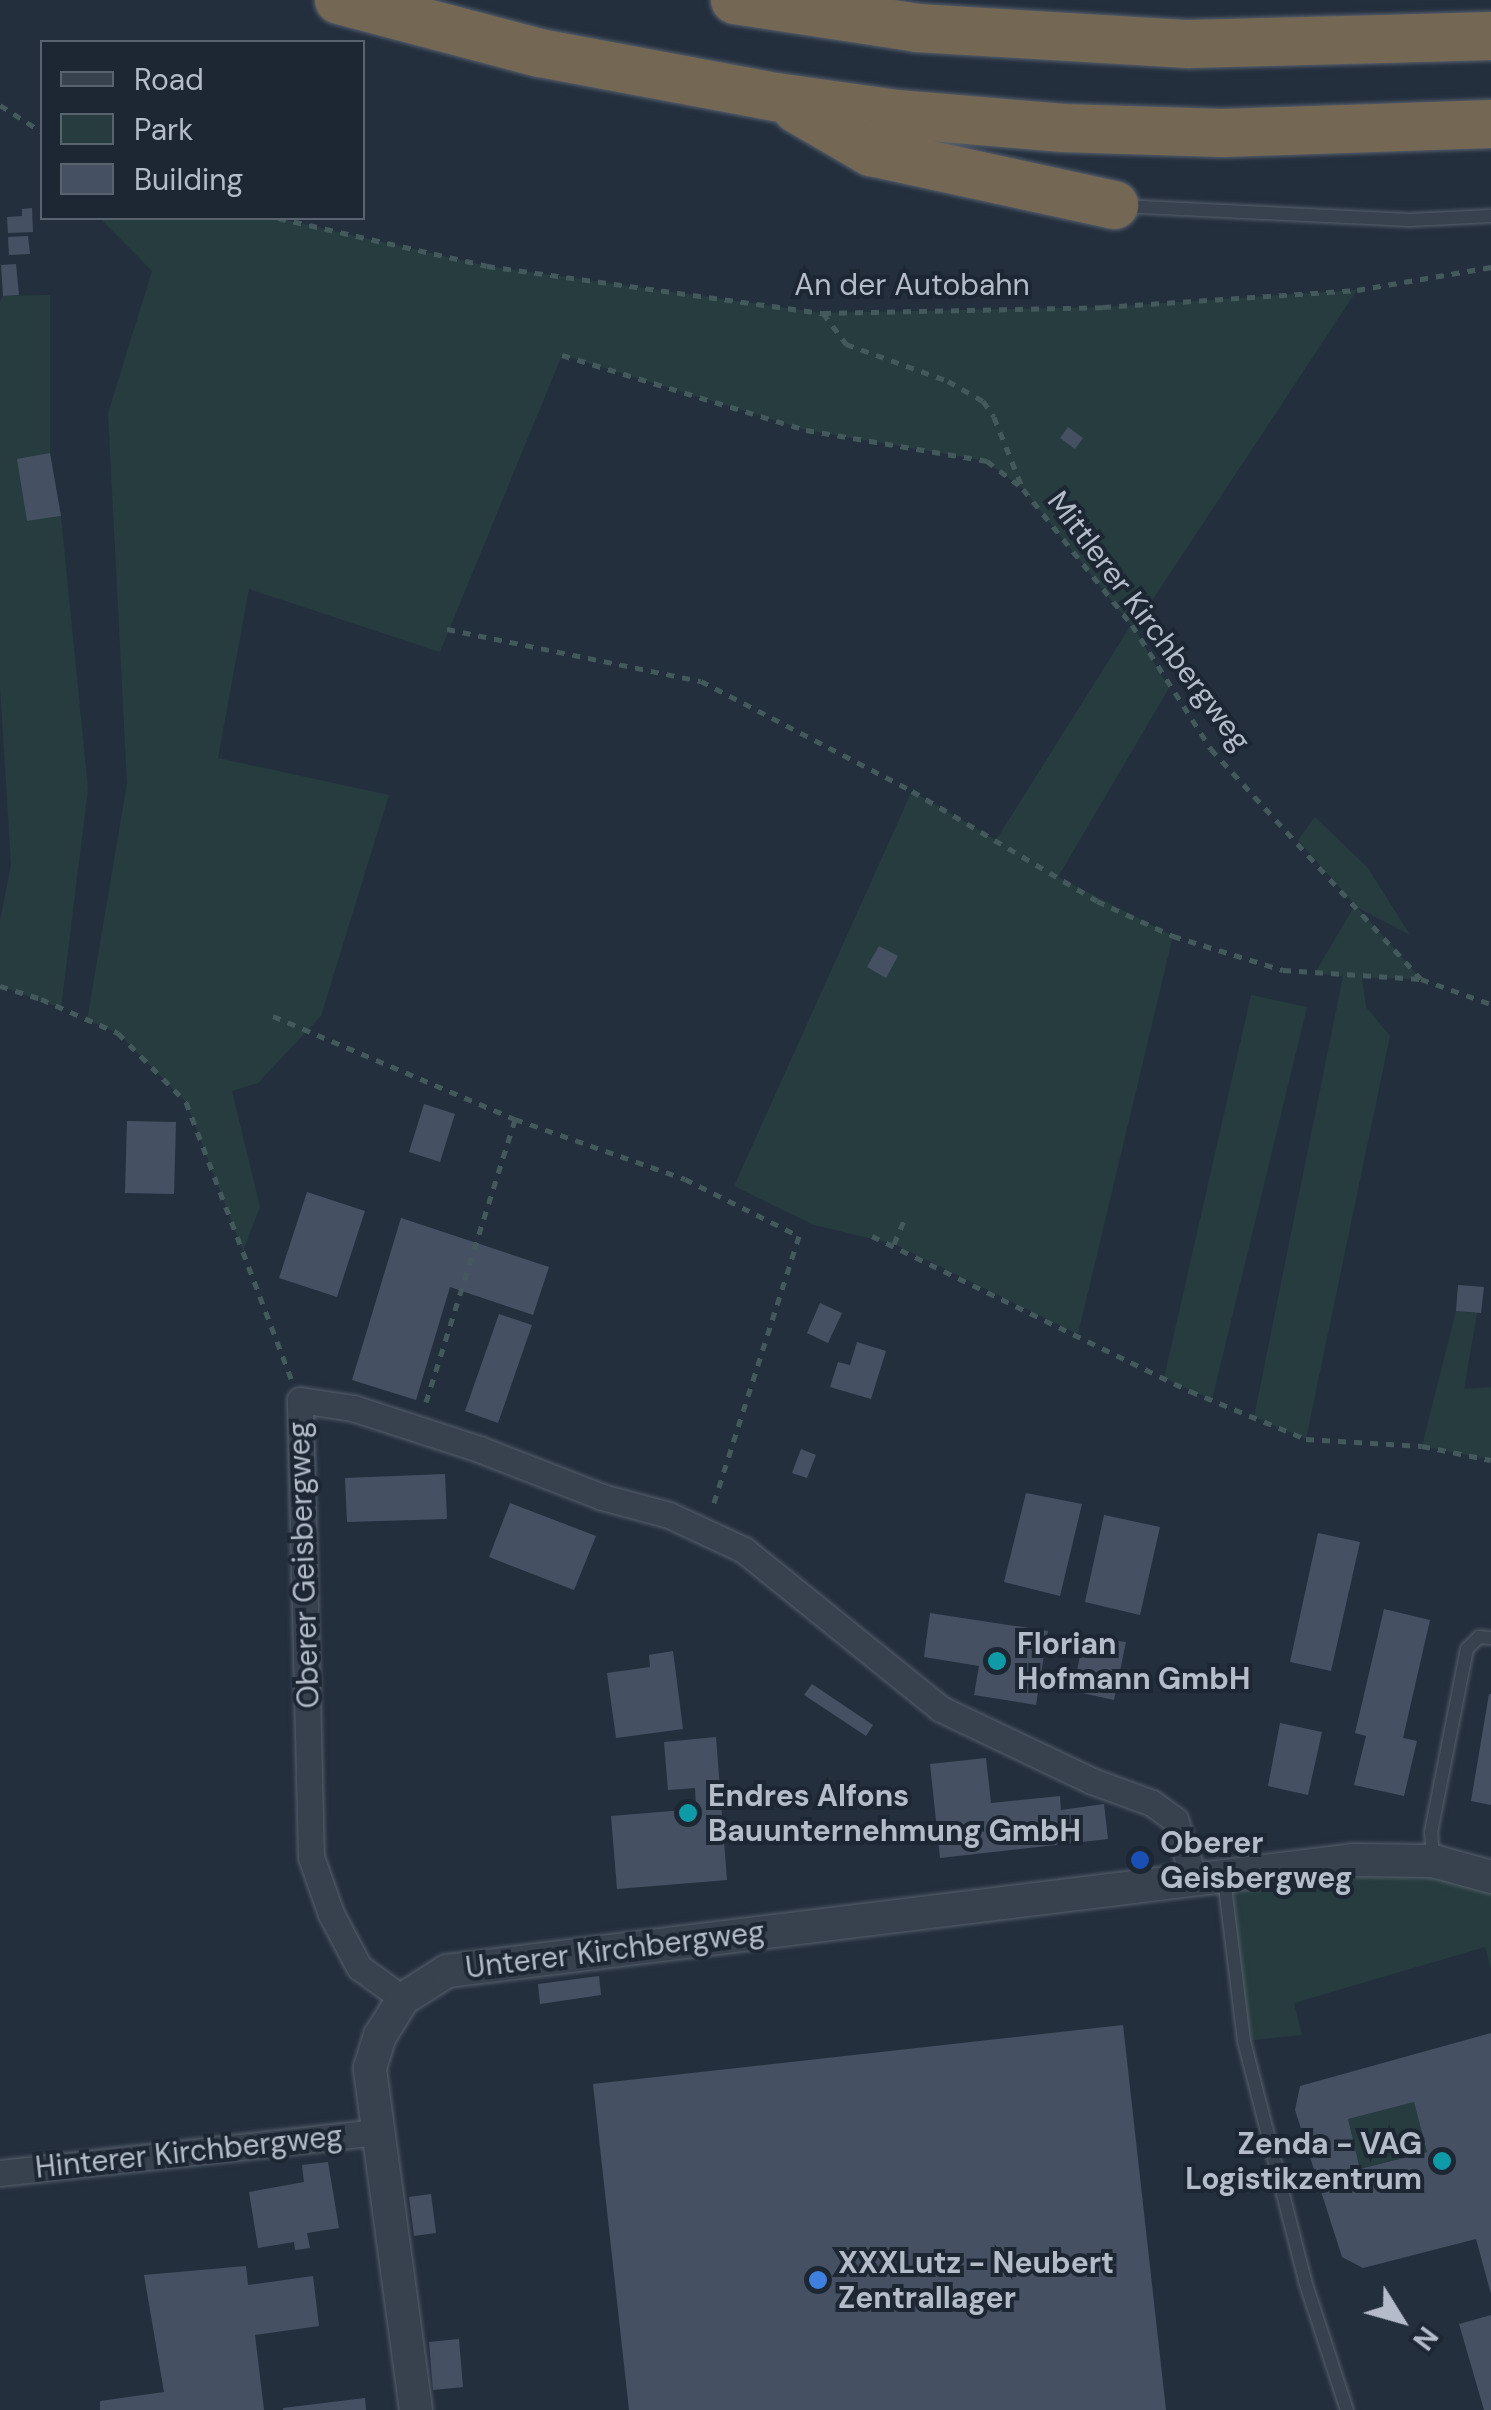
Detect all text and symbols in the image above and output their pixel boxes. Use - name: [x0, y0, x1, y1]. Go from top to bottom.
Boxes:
- legend: [40, 40, 365, 220]
- text: Road: [134, 60, 204, 99]
- text: Park: [134, 110, 193, 149]
- text: Building: [134, 160, 243, 199]
- street label: An der Autobahn: [794, 267, 1030, 303]
- street label: Mittlerer Kirchbergweg: [1040, 484, 1258, 758]
- street label: Oberer Geisbergweg: [281, 1421, 327, 1709]
- place label: Florian Hofmann GmbH: [1017, 1626, 1250, 1696]
- marker: Florian Hofmann GmbH: [986, 1650, 1008, 1672]
- place label: Endres Alfons Bauunternehmung GmbH: [708, 1778, 1081, 1848]
- marker: Endres Alfons Bauunternehmung GmbH: [677, 1802, 699, 1824]
- place label: Oberer Geisbergweg: [1160, 1825, 1353, 1896]
- marker: Oberer Geisbergweg: [1129, 1849, 1151, 1871]
- street label: Unterer Kirchbergweg: [463, 1914, 767, 1986]
- street label: Hinterer Kirchbergweg: [34, 2118, 344, 2186]
- place label: Zenda - VAG Logistikzentrum: [1185, 2126, 1422, 2196]
- marker: Zenda - VAG Logistikzentrum: [1431, 2150, 1453, 2172]
- place label: XXXLutz - Neubert Zentrallager: [838, 2245, 1114, 2316]
- marker: XXXLutz - Neubert Zentrallager: [807, 2269, 829, 2291]
- north arrow: [1351, 2270, 1451, 2370]
- text: N: [1404, 2319, 1446, 2358]

